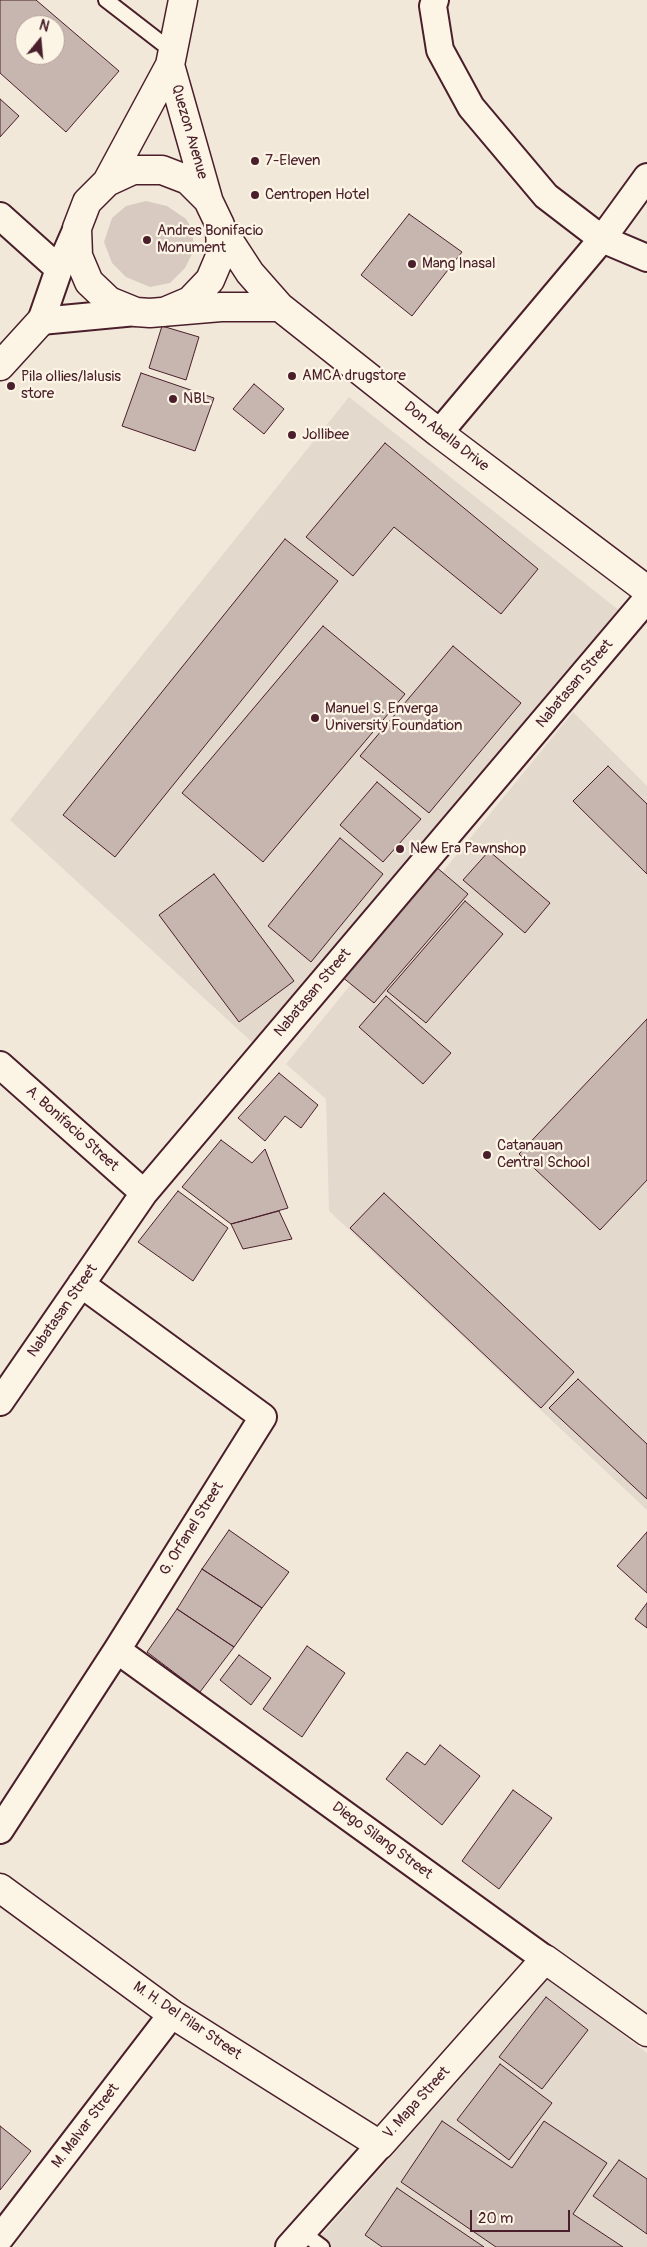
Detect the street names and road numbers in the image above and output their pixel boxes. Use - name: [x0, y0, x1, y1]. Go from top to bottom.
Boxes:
- street label: Quezon Avenue: [167, 83, 211, 181]
- street label: Don Abella Drive: [400, 398, 492, 476]
- street label: Nabatasan Street: [533, 636, 617, 732]
- street label: Nabatasan Street: [271, 945, 355, 1041]
- street label: A. Bonifacio Street: [22, 1083, 122, 1175]
- street label: Nabatasan Street: [24, 1261, 102, 1361]
- street label: G. Orfanel Street: [156, 1479, 228, 1579]
- street label: Diego Silang Street: [328, 1799, 436, 1883]
- street label: M. H. Del Pilar Street: [129, 1978, 245, 2064]
- street label: V. Mapa Street: [380, 2063, 454, 2143]
- street label: M. Malvar Street: [48, 2080, 124, 2172]

